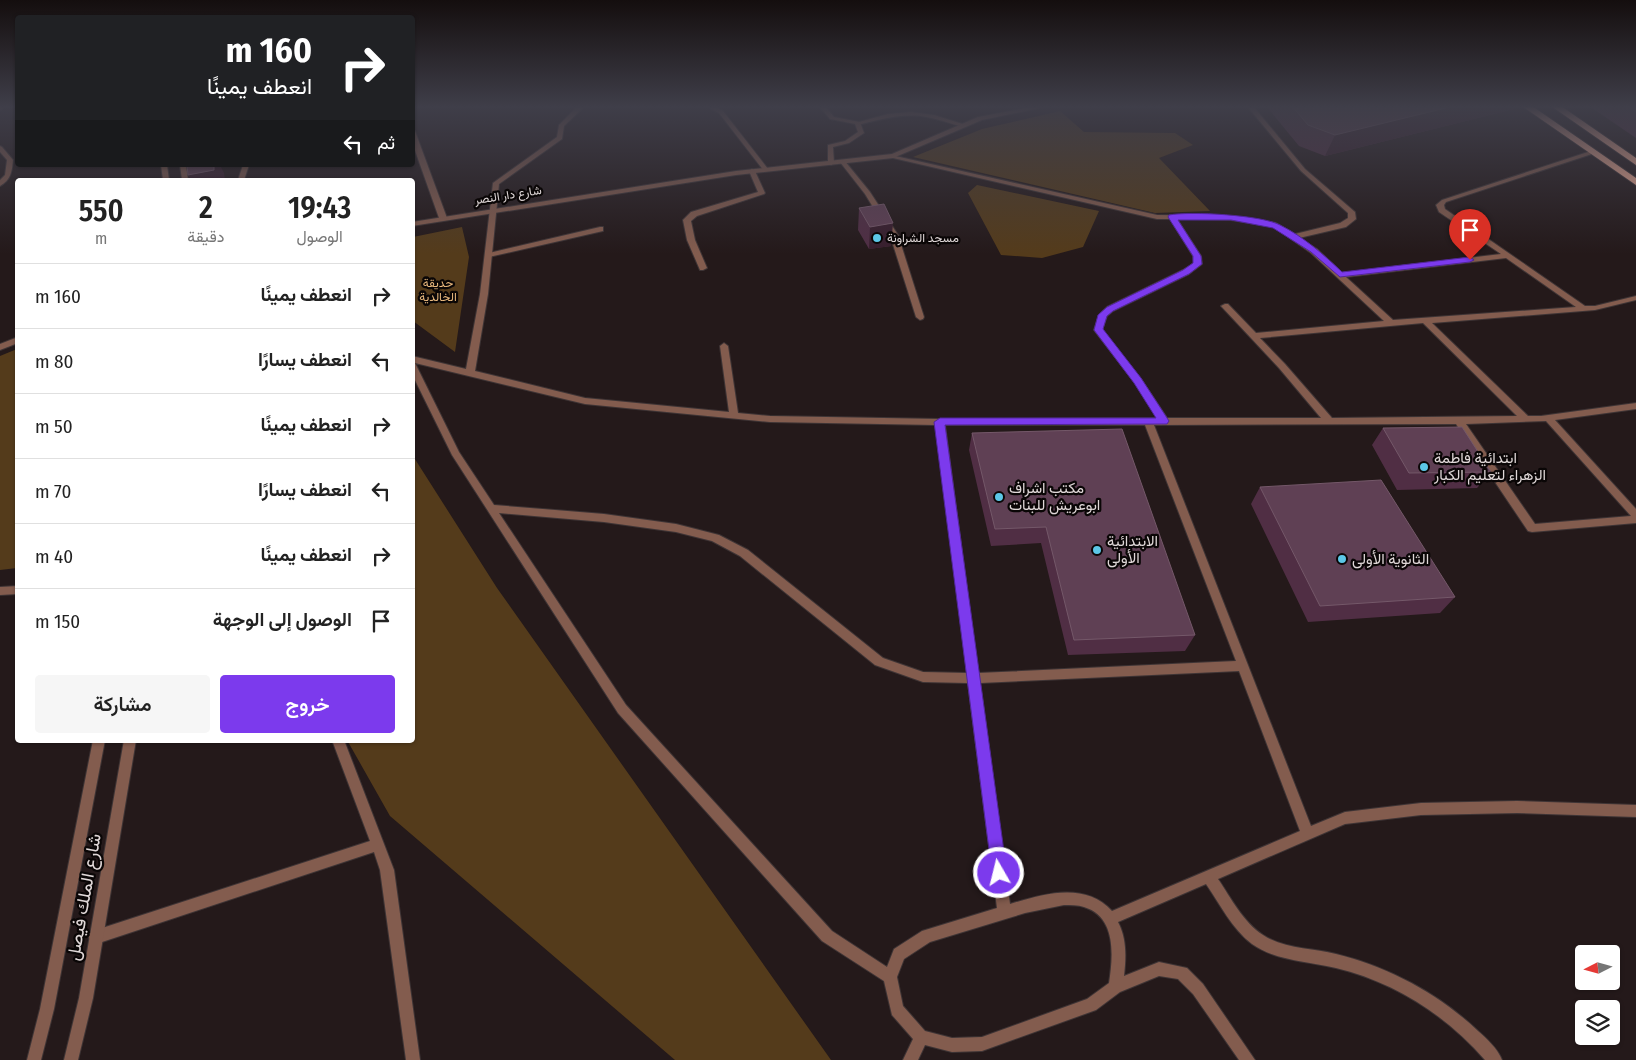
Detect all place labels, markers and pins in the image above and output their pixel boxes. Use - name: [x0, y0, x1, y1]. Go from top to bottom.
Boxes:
- pin: [1449, 209, 1491, 260]
- place label: مسجد الشراونة: [887, 231, 959, 246]
- marker: مسجد الشراونة: [871, 232, 883, 244]
- place label: ابتدائية فاطمة الزهراء لتعليم الكبار: [1433, 449, 1546, 485]
- marker: ابتدائية فاطمة الزهراء لتعليم الكبار: [1418, 461, 1430, 473]
- place label: مكتب اشراف ابوعريش للبنات: [1009, 479, 1100, 515]
- marker: مكتب اشراف ابوعريش للبنات: [993, 491, 1005, 503]
- place label: الابتدائية الأولى: [1107, 532, 1158, 568]
- marker: الابتدائية الأولى: [1091, 544, 1103, 556]
- place label: الثانوية الأولى: [1352, 550, 1429, 569]
- marker: الثانوية الأولى: [1336, 553, 1348, 565]

